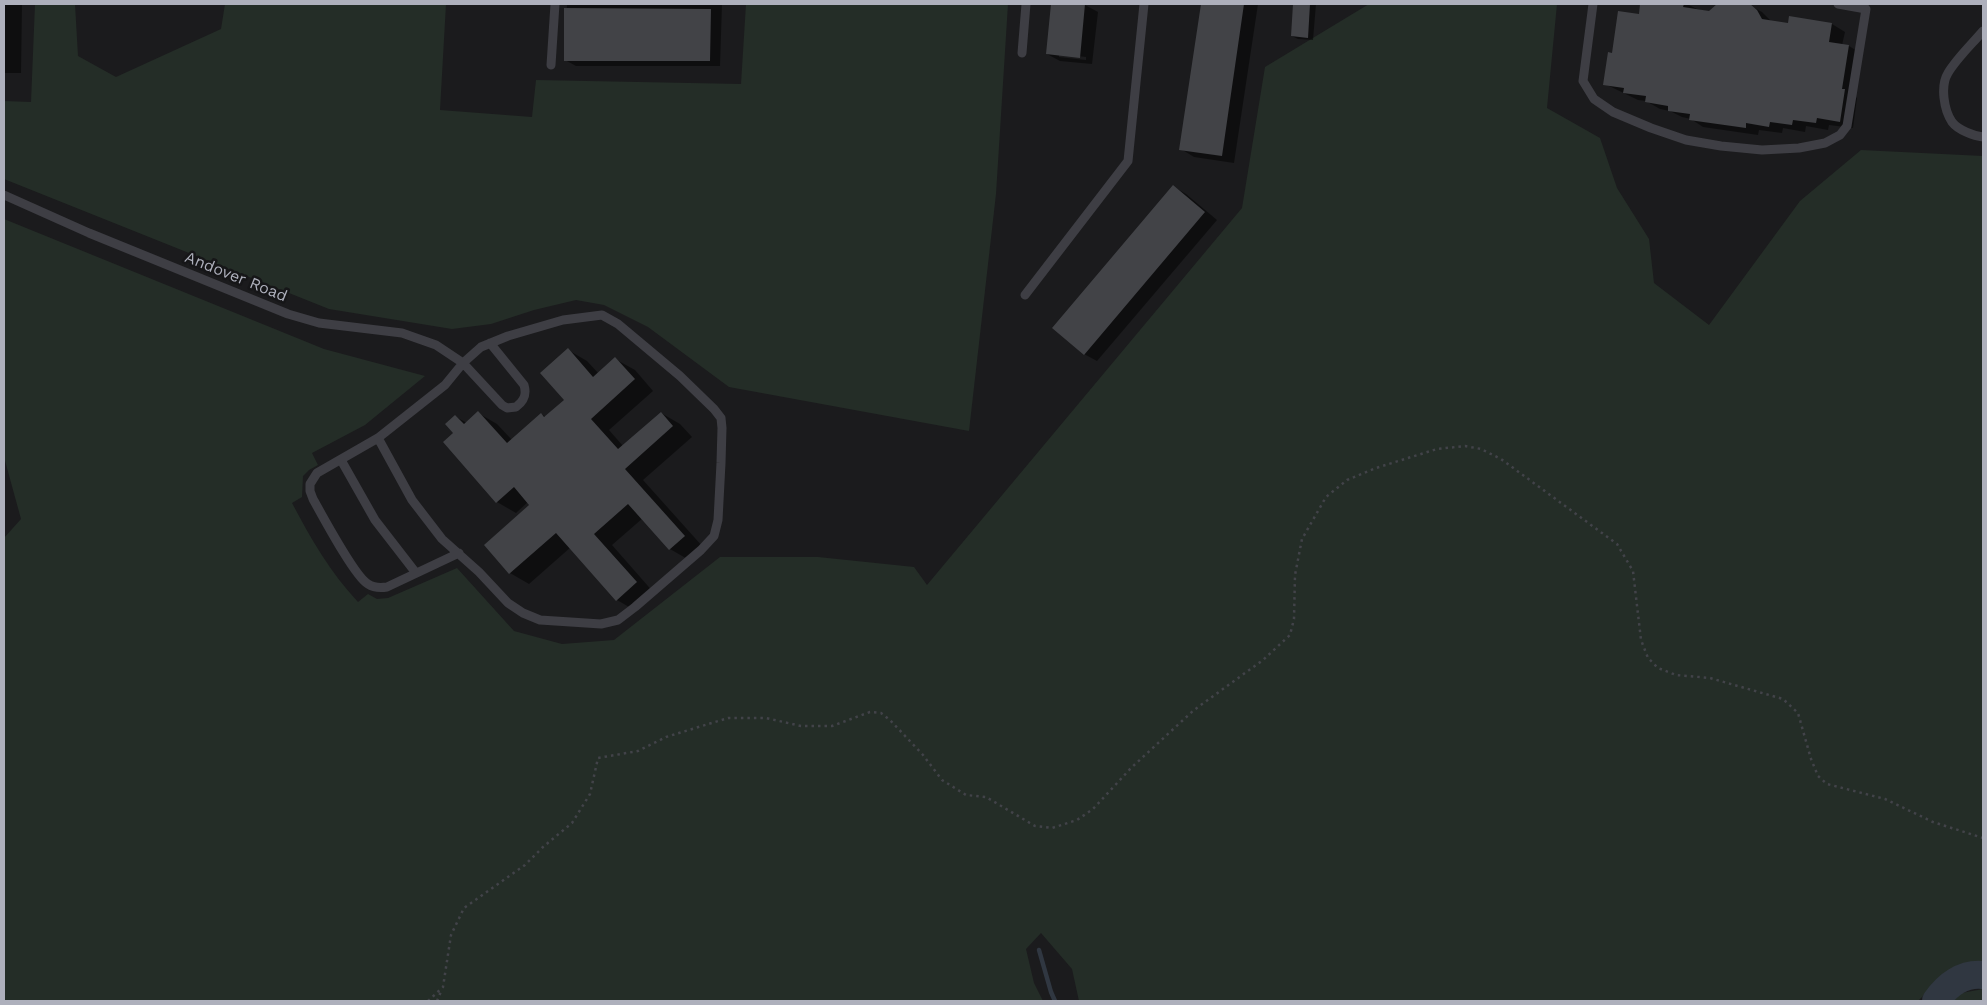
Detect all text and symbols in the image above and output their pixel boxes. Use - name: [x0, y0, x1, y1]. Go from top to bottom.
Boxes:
- street label: Andover Road: [182, 248, 290, 306]

